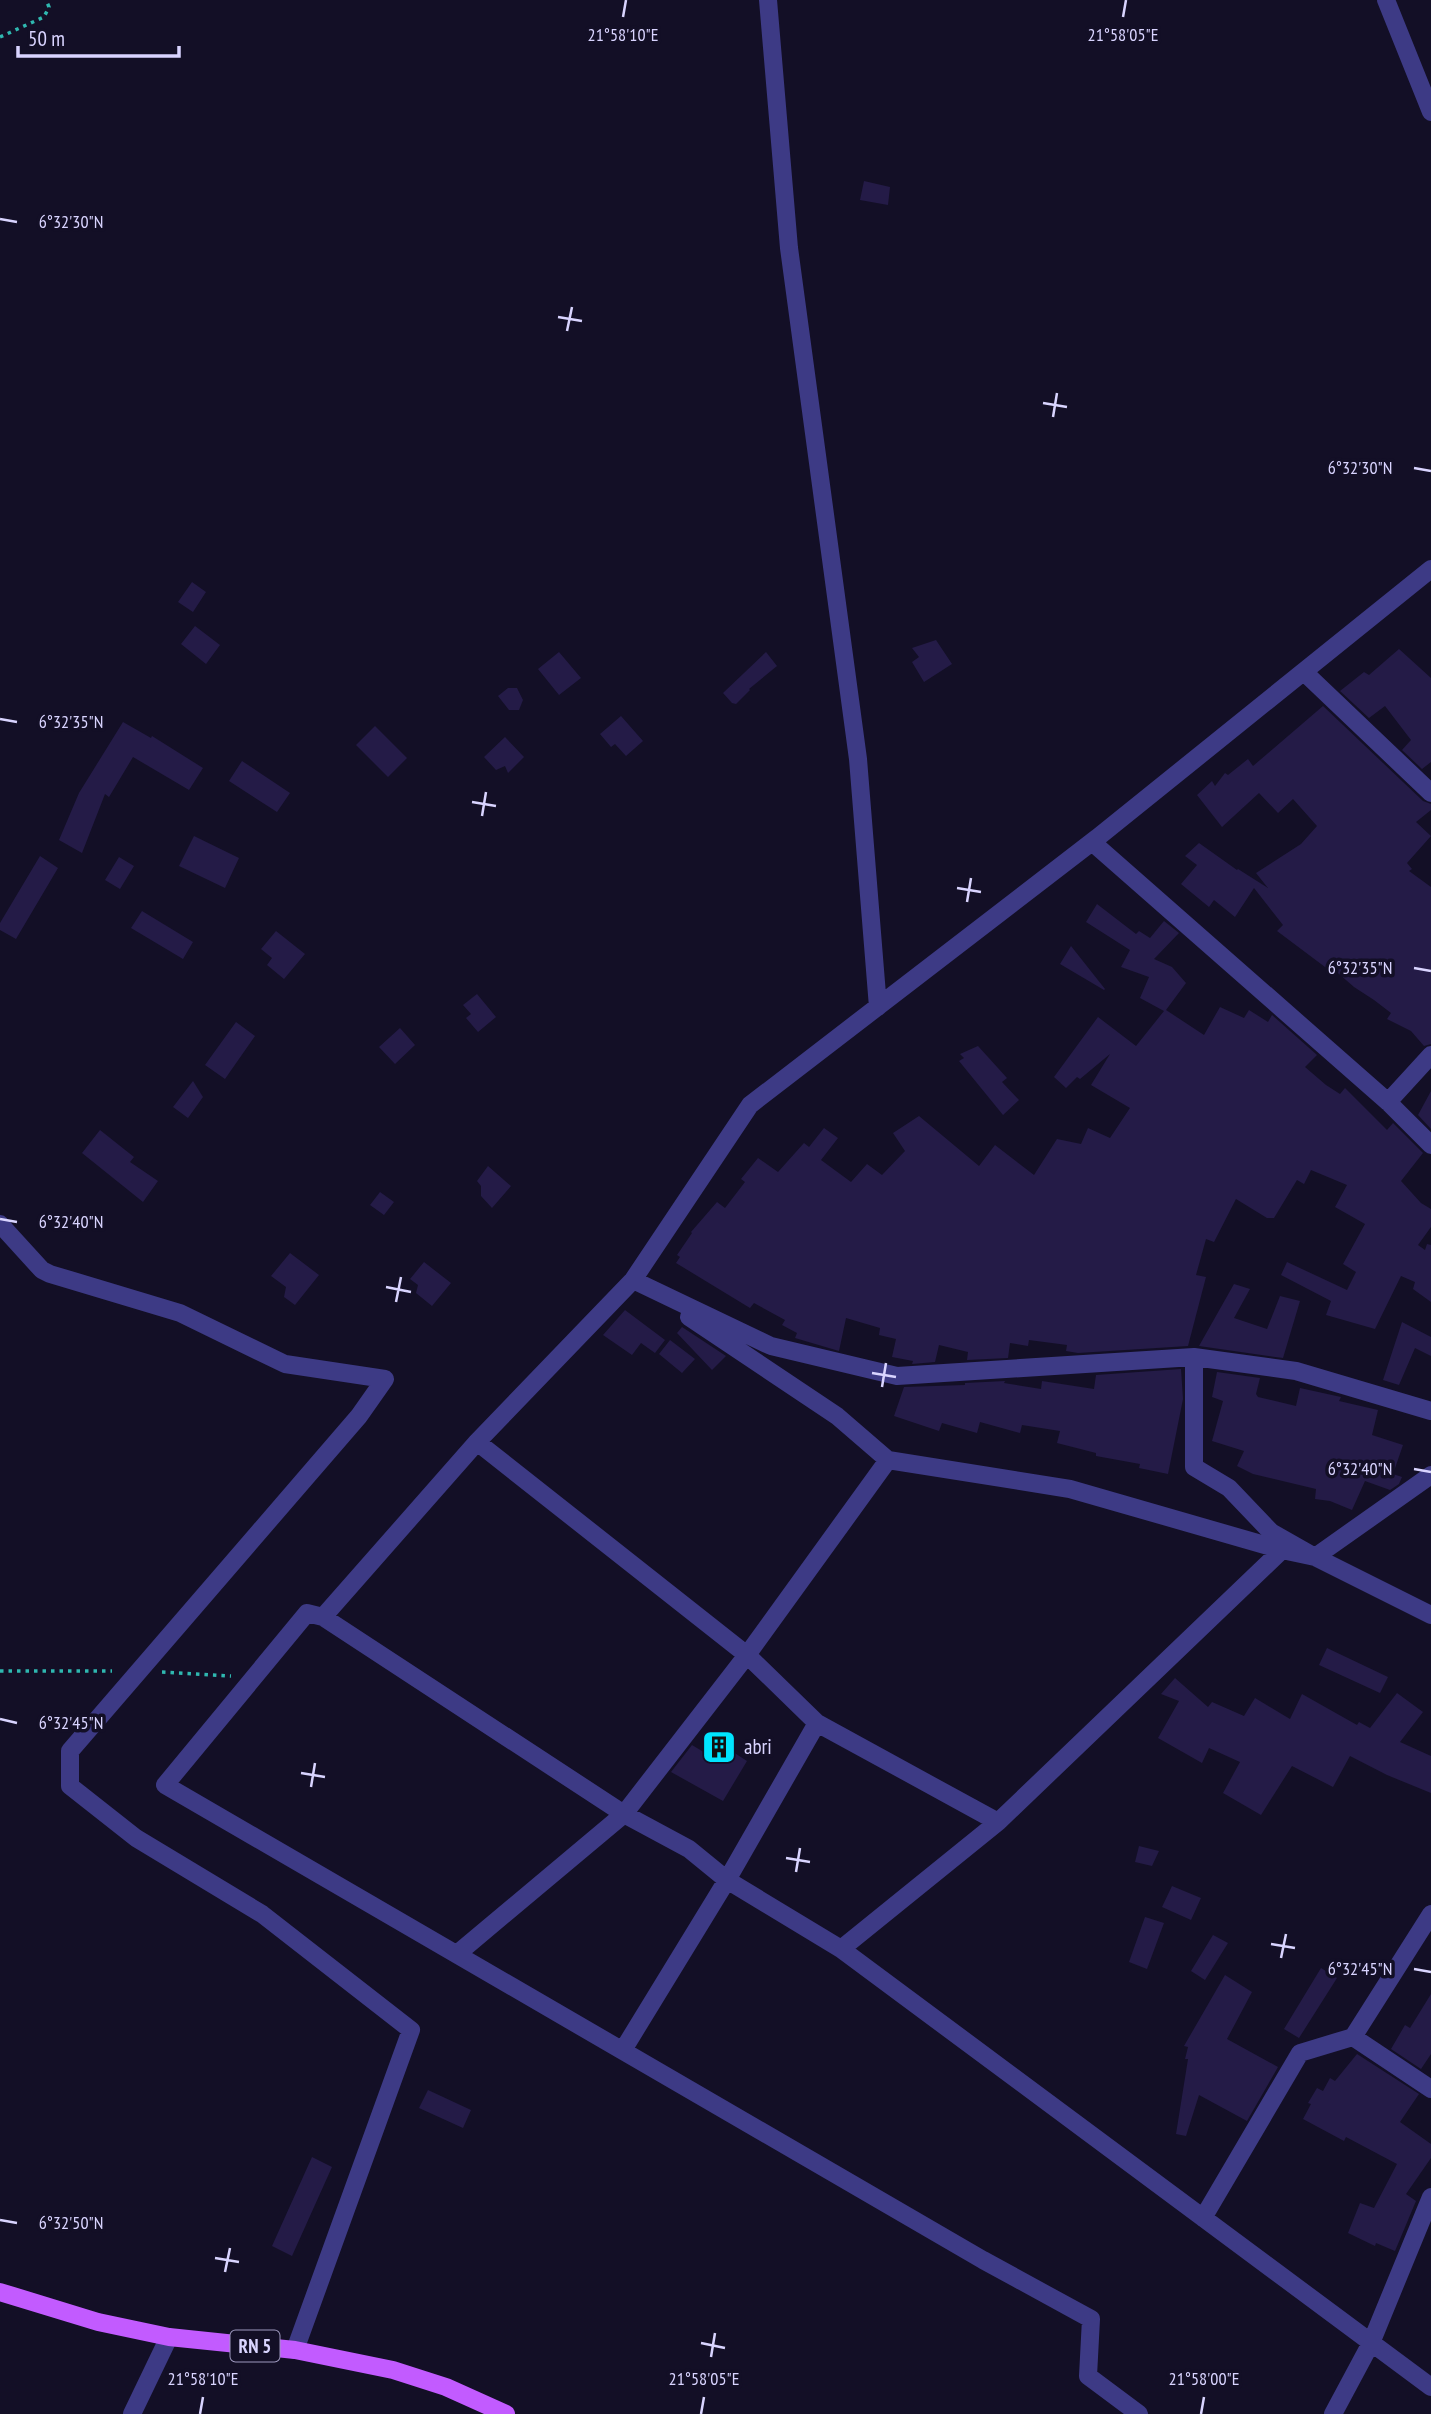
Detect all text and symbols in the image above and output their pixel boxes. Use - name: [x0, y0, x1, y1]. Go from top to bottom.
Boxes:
- scale bar: [18, 14, 178, 58]
- text: 21°58'10"E: [588, 23, 658, 46]
- text: 21°58'05"E: [1088, 23, 1158, 46]
- text: 50 m: [28, 25, 65, 52]
- text: 6°32'30"N: [39, 210, 103, 233]
- text: 6°32'30"N: [1328, 456, 1392, 479]
- text: 6°32'35"N: [39, 710, 103, 733]
- text: 6°32'35"N: [1328, 956, 1392, 979]
- text: 6°32'40"N: [39, 1210, 103, 1233]
- text: 6°32'40"N: [1328, 1457, 1392, 1480]
- text: 6°32'45"N: [39, 1711, 103, 1734]
- building icon: abri: [700, 1728, 738, 1766]
- place label: abri: [744, 1733, 772, 1760]
- text: 6°32'45"N: [1328, 1957, 1392, 1980]
- text: 6°32'50"N: [39, 2211, 103, 2234]
- road number: RN 5: [230, 2330, 280, 2362]
- text: 21°58'10"E: [168, 2367, 238, 2390]
- text: 21°58'05"E: [669, 2367, 739, 2390]
- text: 21°58'00"E: [1169, 2367, 1239, 2390]

